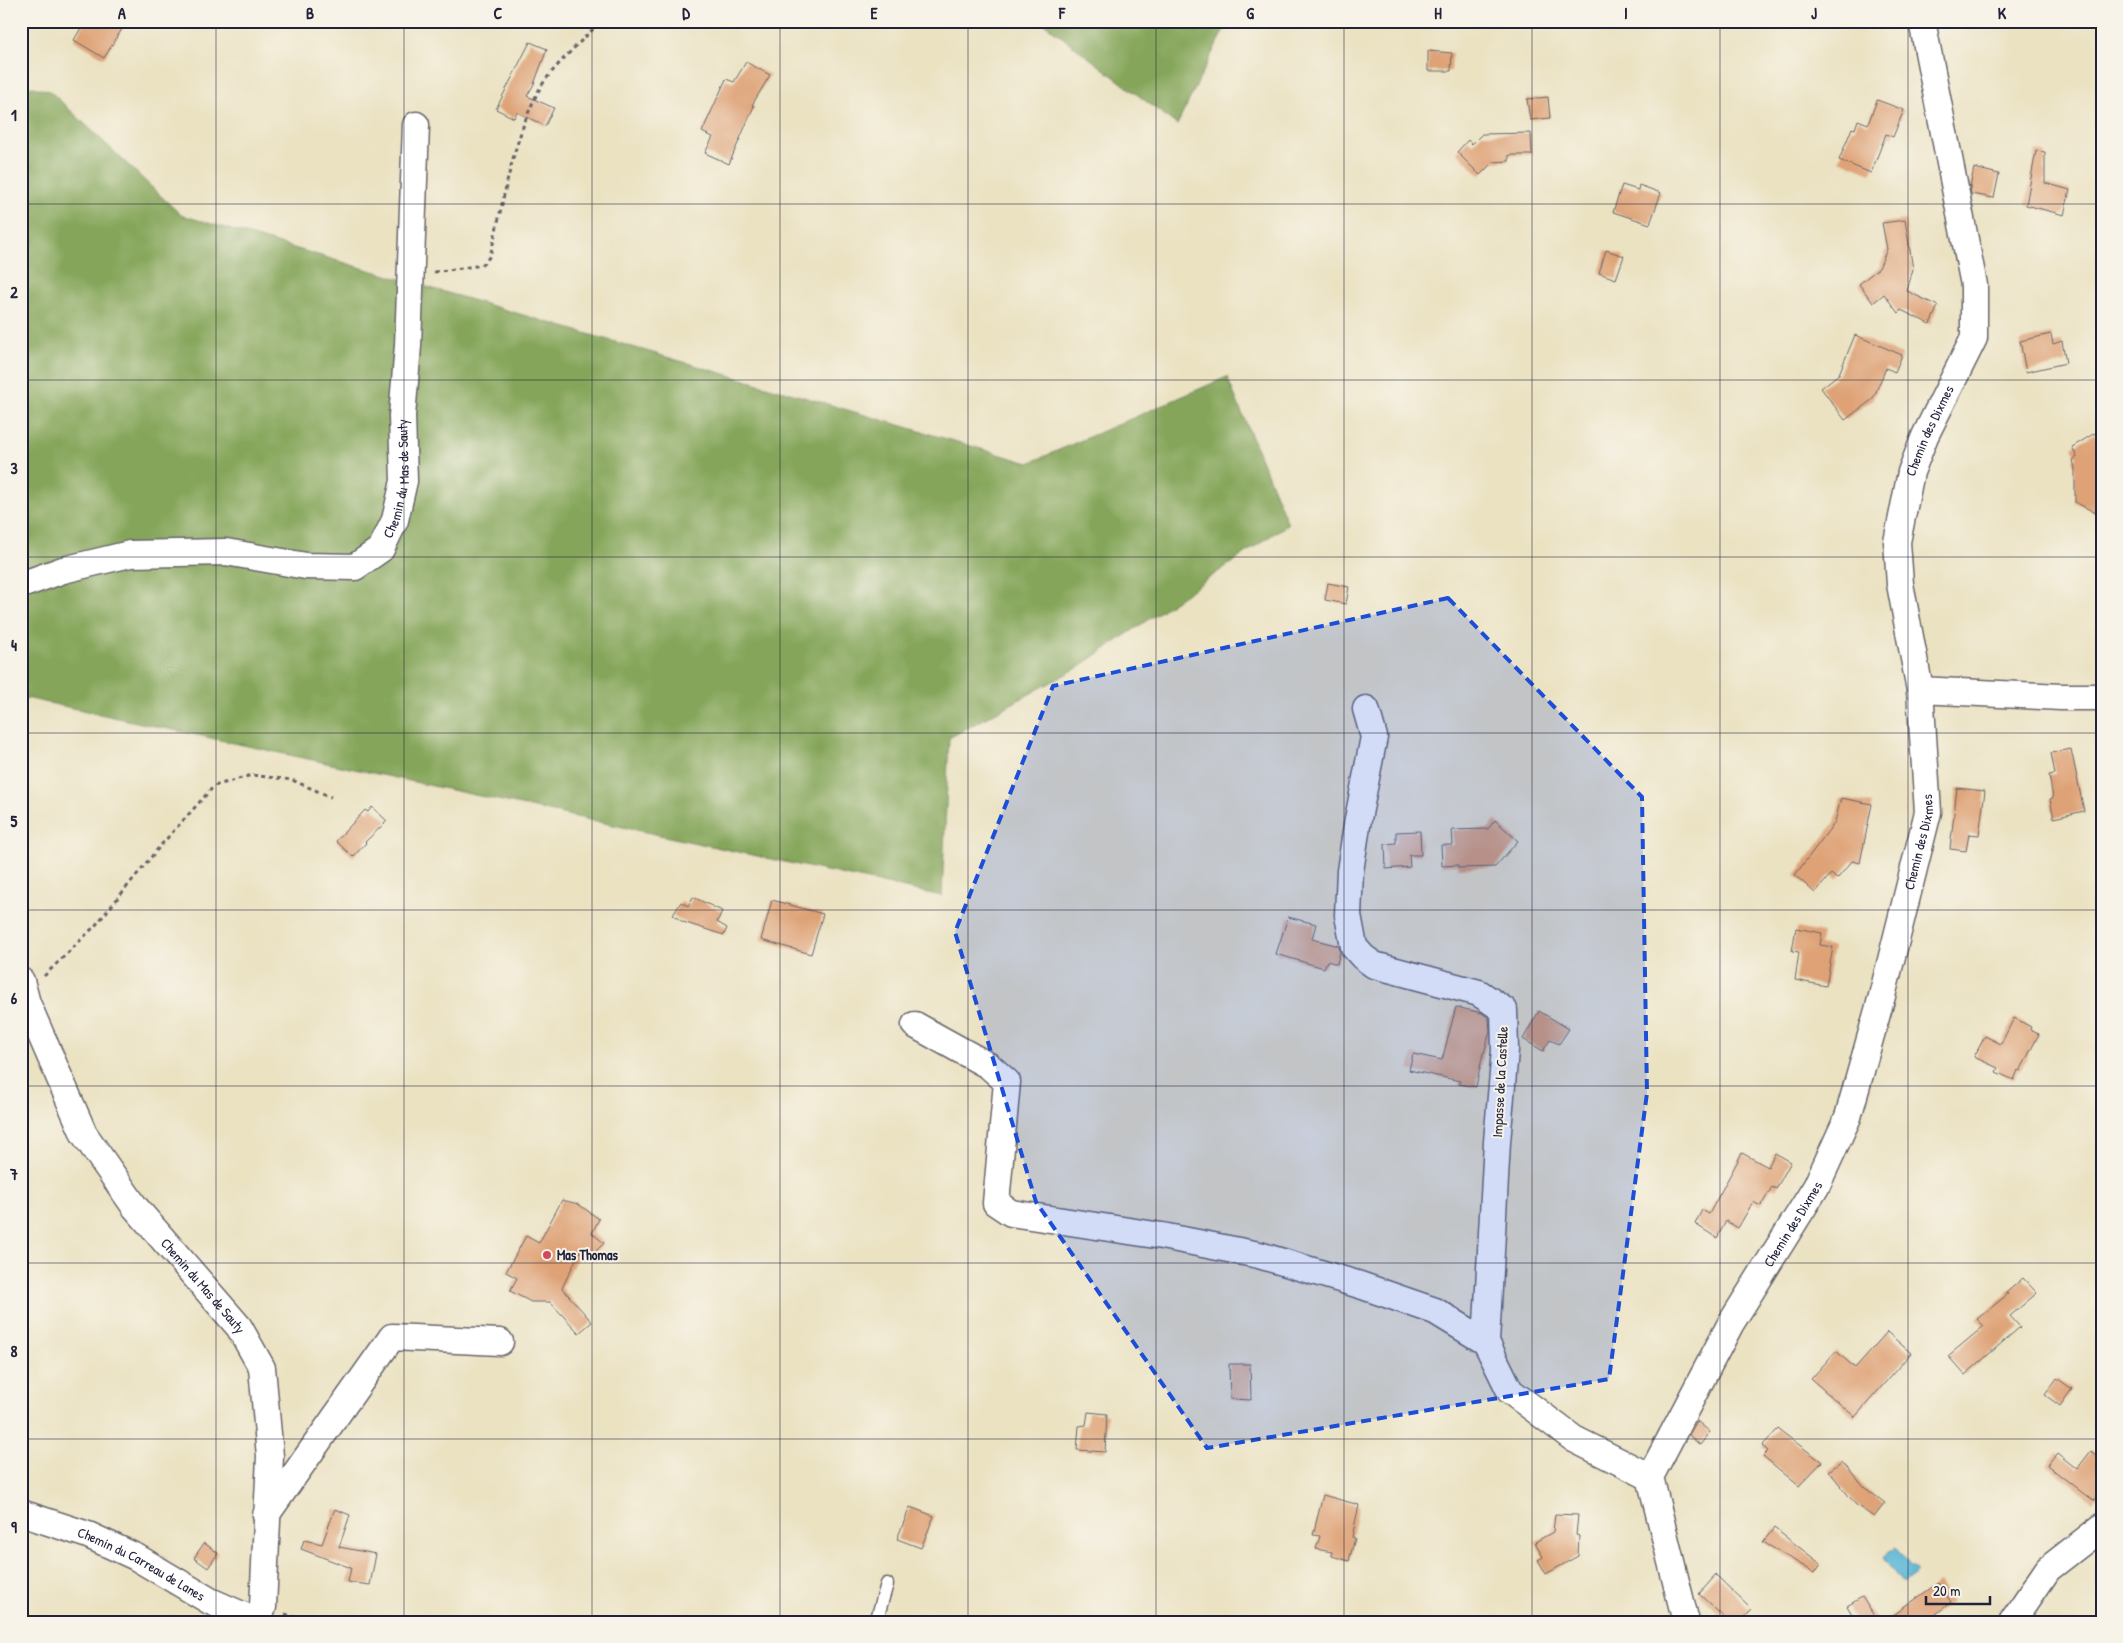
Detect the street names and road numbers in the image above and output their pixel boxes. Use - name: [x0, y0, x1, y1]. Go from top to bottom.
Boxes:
- street label: Chemin des Dixmes: [1900, 382, 1958, 479]
- street label: Chemin du Mas de Sauty: [378, 419, 413, 541]
- street label: Chemin des Dixmes: [1899, 794, 1937, 892]
- street label: Impasse de la Castelle: [1487, 1026, 1513, 1138]
- street label: Chemin des Dixmes: [1758, 1178, 1826, 1270]
- street label: Chemin du Mas de Sauty: [157, 1234, 251, 1337]
- street label: Chemin du Carreau de Lanes: [75, 1522, 209, 1605]

